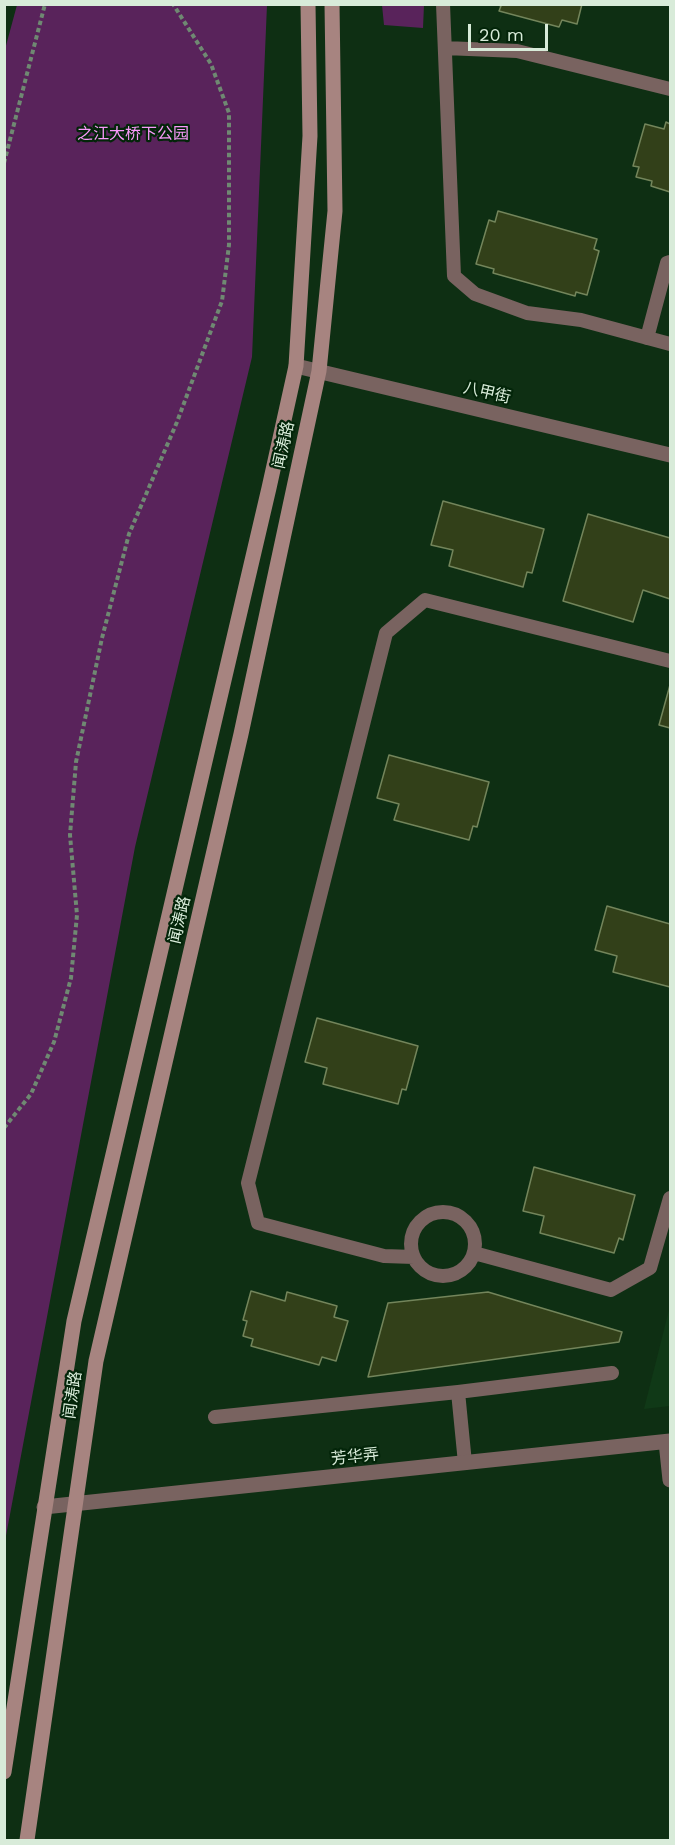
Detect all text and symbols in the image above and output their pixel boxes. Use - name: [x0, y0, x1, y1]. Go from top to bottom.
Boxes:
- scale bar: [471, 12, 550, 50]
- text: 20 m: [479, 24, 524, 45]
- park label: 之江大桥下公园: [77, 124, 189, 144]
- street label: 八甲街: [461, 378, 513, 408]
- street label: 闻涛路: [270, 420, 298, 470]
- street label: 闻涛路: [165, 894, 195, 946]
- street label: 闻涛路: [60, 1370, 86, 1420]
- street label: 芳华弄: [330, 1445, 380, 1469]

